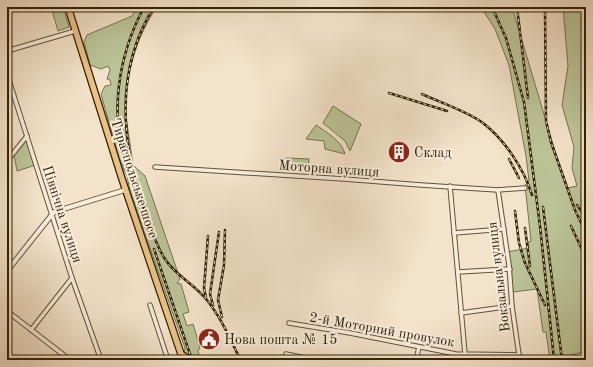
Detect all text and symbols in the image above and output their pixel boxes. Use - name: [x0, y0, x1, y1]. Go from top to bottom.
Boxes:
- street label: Тираспольське шосе: [108, 116, 160, 240]
- building icon: Склад: [386, 139, 412, 165]
- place label: Склад: [414, 146, 451, 160]
- street label: Моторна вулиця: [278, 158, 380, 179]
- street label: Північна вулиця: [40, 164, 84, 265]
- street label: Вокзальна вулиця: [485, 221, 513, 333]
- street label: 2-й Моторний провулок: [308, 310, 455, 350]
- public building icon: Нова пошта № 15: [196, 326, 222, 352]
- place label: Нова пошта № 15: [224, 333, 337, 347]

